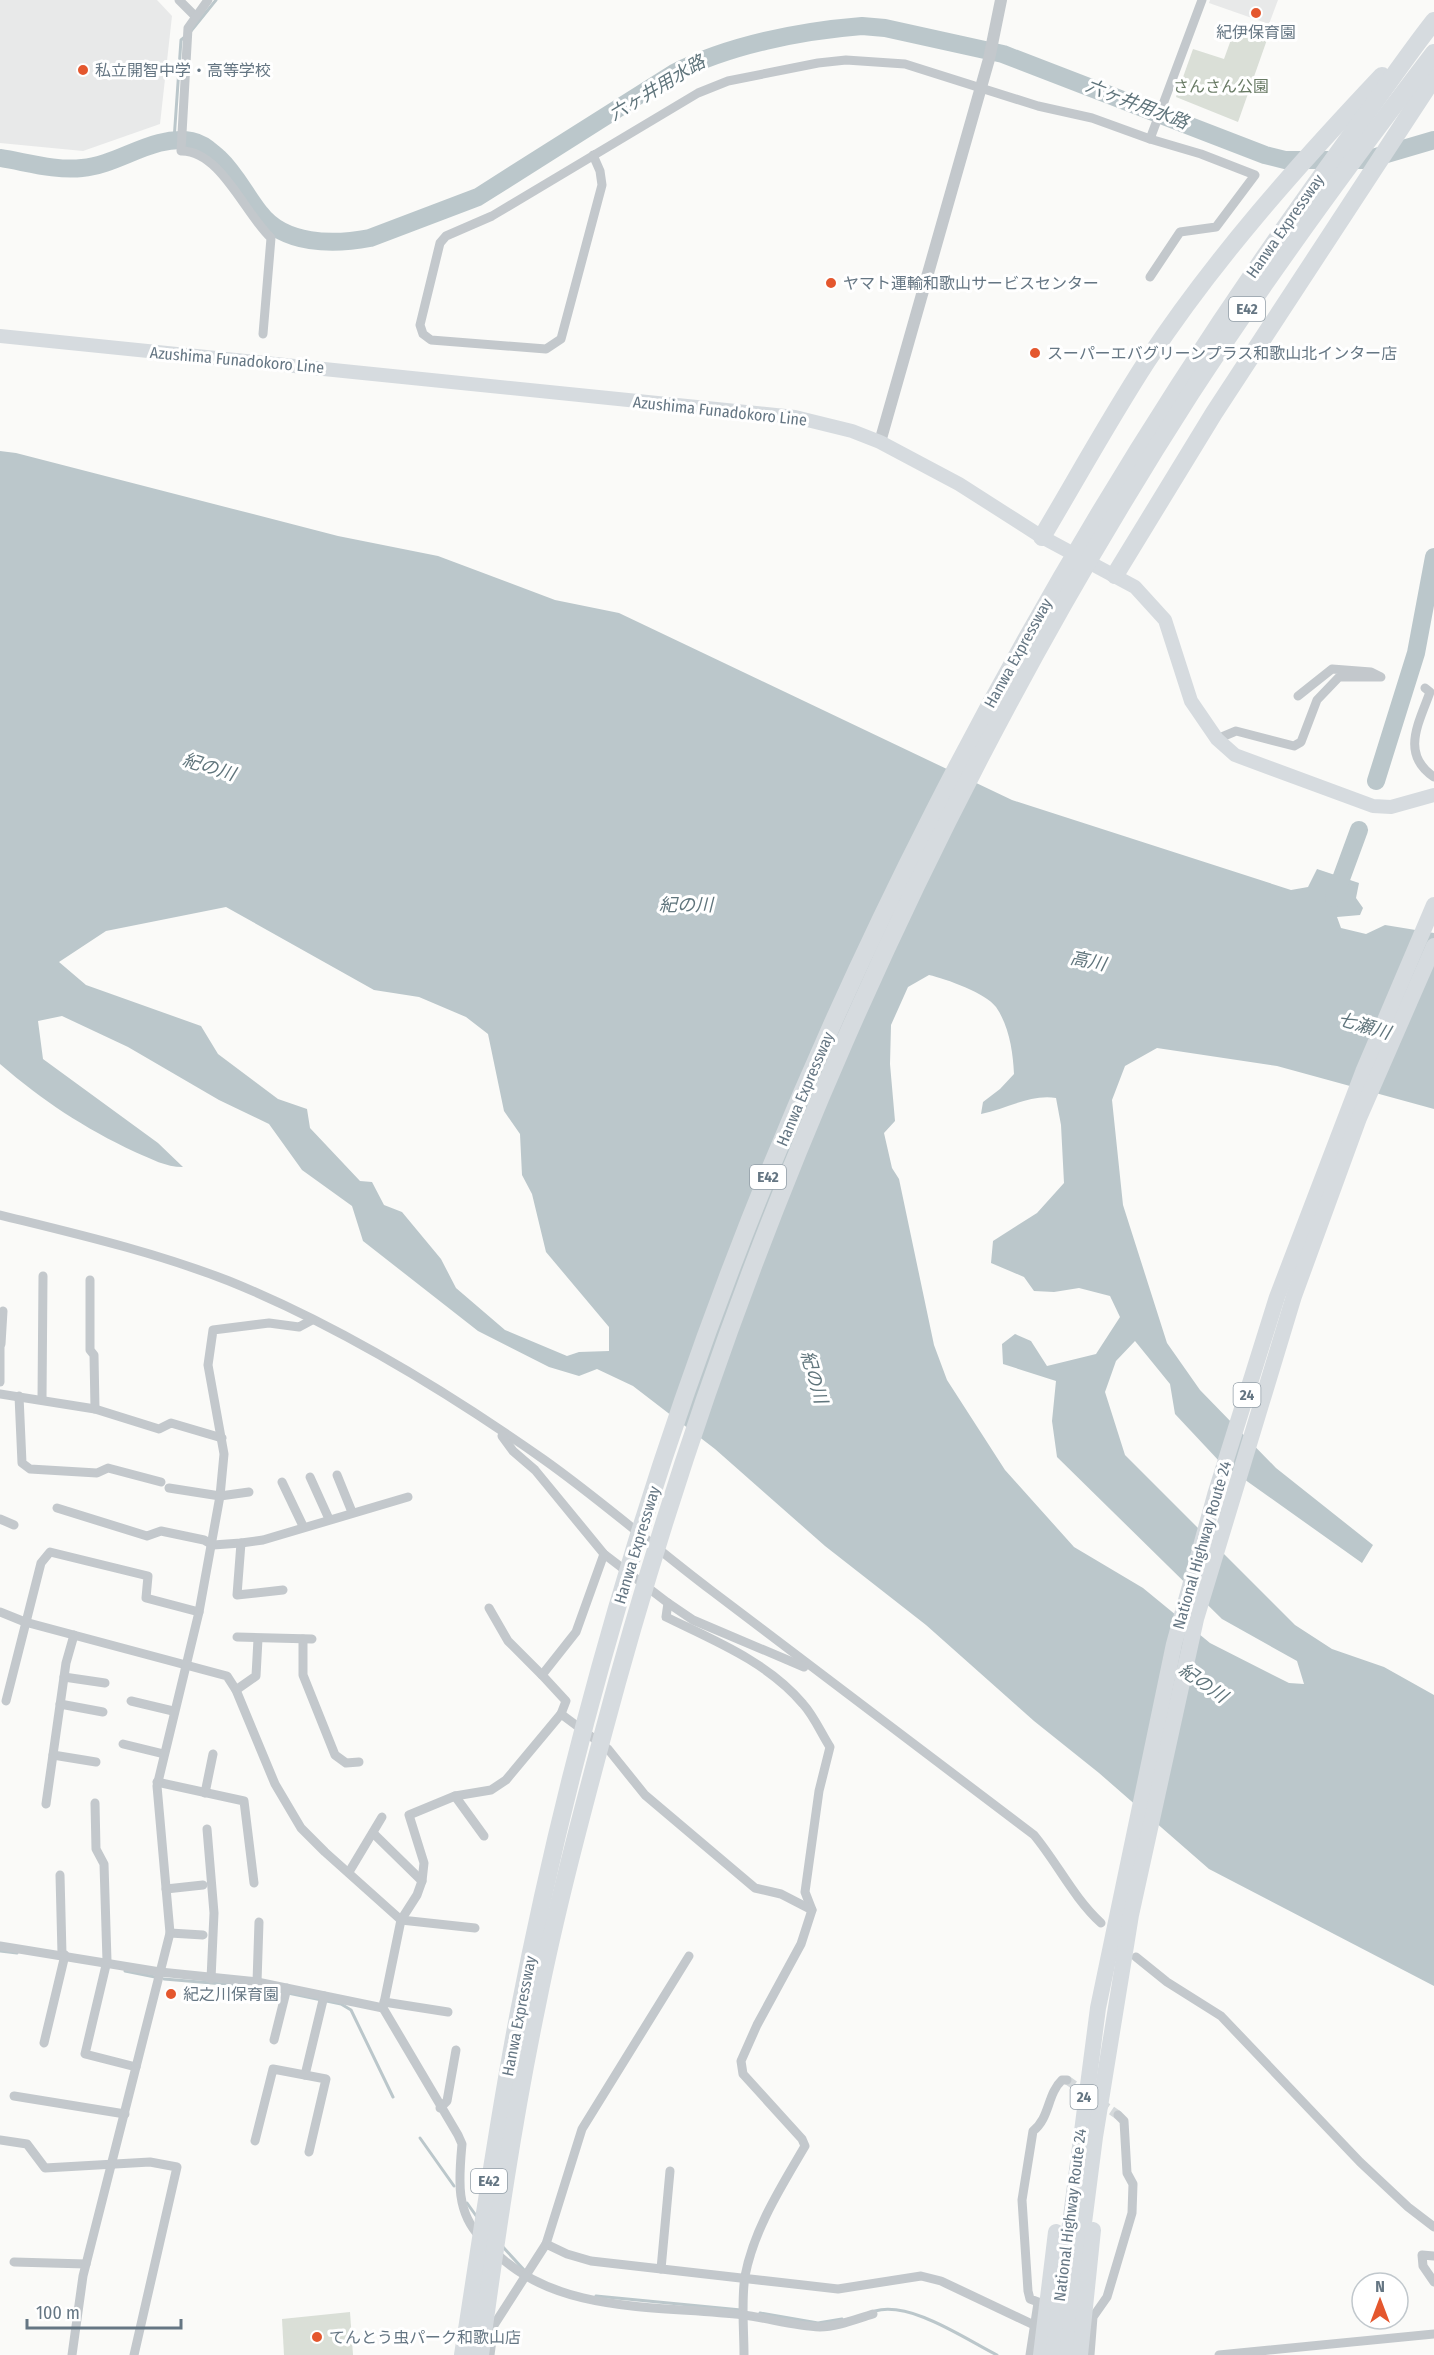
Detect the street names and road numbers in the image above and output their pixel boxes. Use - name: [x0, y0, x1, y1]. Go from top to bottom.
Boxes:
- street label: Hanwa Expressway: [1242, 170, 1328, 282]
- road number: E42: [1229, 297, 1265, 321]
- street label: Azushima Funadokoro Line: [149, 343, 325, 377]
- street label: Azushima Funadokoro Line: [632, 392, 808, 430]
- street label: Hanwa Expressway: [980, 594, 1056, 711]
- street label: Hanwa Expressway: [772, 1028, 838, 1149]
- road number: E42: [750, 1165, 786, 1189]
- road number: 24: [1234, 1383, 1260, 1407]
- street label: National Highway Route 24: [1169, 1458, 1235, 1631]
- street label: Hanwa Expressway: [610, 1483, 664, 1606]
- street label: Hanwa Expressway: [498, 1953, 540, 2078]
- road number: 24: [1070, 2085, 1098, 2109]
- street label: National Highway Route 24: [1050, 2127, 1090, 2303]
- road number: E42: [471, 2169, 507, 2193]

